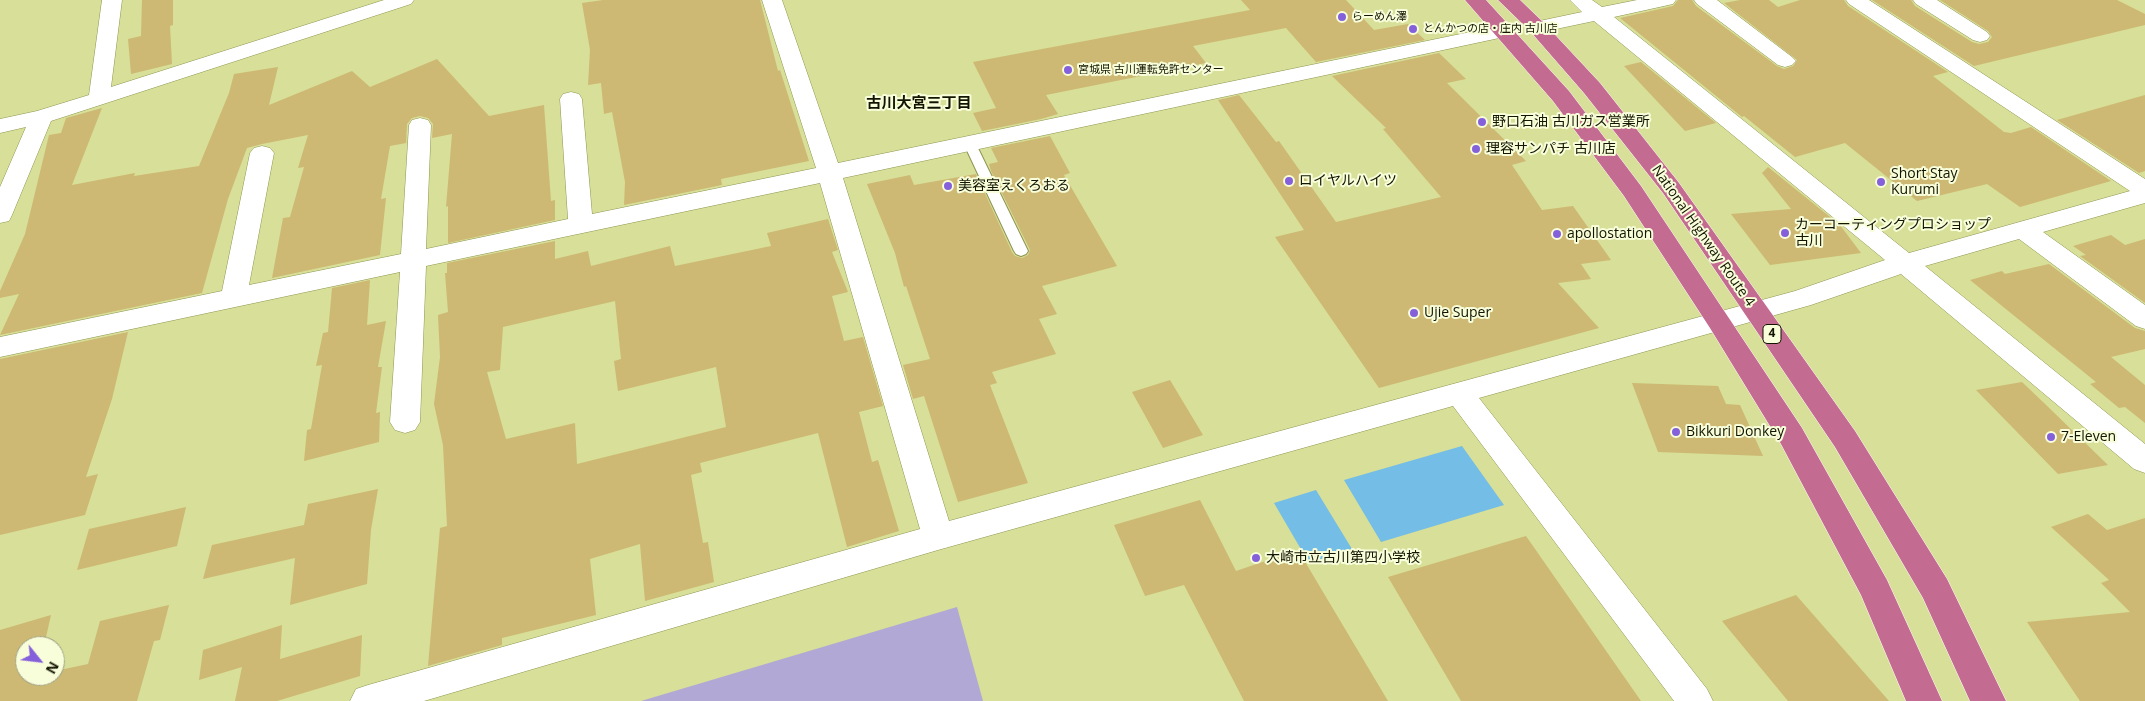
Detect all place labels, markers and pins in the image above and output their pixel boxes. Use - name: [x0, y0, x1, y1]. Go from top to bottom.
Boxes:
- place label: らーめん澤: [1352, 10, 1407, 24]
- marker: らーめん澤: [1336, 11, 1348, 23]
- place label: とんかつの店・庄内 古川店: [1423, 22, 1558, 36]
- marker: とんかつの店・庄内 古川店: [1407, 23, 1419, 35]
- place label: 宮城県 古川運転免許センター: [1078, 63, 1224, 77]
- marker: 宮城県 古川運転免許センター: [1062, 64, 1074, 76]
- place label: 野口石油 古川ガス営業所: [1492, 114, 1650, 130]
- marker: 野口石油 古川ガス営業所: [1476, 116, 1488, 128]
- place label: 理容サンパチ 古川店: [1486, 141, 1616, 157]
- marker: 理容サンパチ 古川店: [1470, 143, 1482, 155]
- place label: Short Stay Kurumi: [1891, 166, 1957, 198]
- place label: ロイヤルハイツ: [1299, 173, 1397, 189]
- marker: ロイヤルハイツ: [1283, 175, 1295, 187]
- marker: Short Stay Kurumi: [1875, 176, 1887, 188]
- place label: 美容室えくろおる: [958, 178, 1070, 194]
- marker: 美容室えくろおる: [942, 180, 954, 192]
- place label: カーコーティングプロショップ 古川: [1795, 217, 1991, 250]
- place label: apollostation: [1567, 226, 1652, 242]
- marker: カーコーティングプロショップ 古川: [1779, 227, 1791, 239]
- marker: apollostation: [1551, 228, 1563, 240]
- place label: Ujie Super: [1424, 305, 1491, 321]
- marker: Ujie Super: [1408, 307, 1420, 319]
- place label: Bikkuri Donkey: [1686, 424, 1784, 440]
- marker: Bikkuri Donkey: [1670, 426, 1682, 438]
- place label: 7-Eleven: [2061, 429, 2116, 445]
- marker: 7-Eleven: [2045, 431, 2057, 443]
- place label: 大崎市立古川第四小学校: [1266, 550, 1420, 566]
- marker: 大崎市立古川第四小学校: [1250, 552, 1262, 564]

